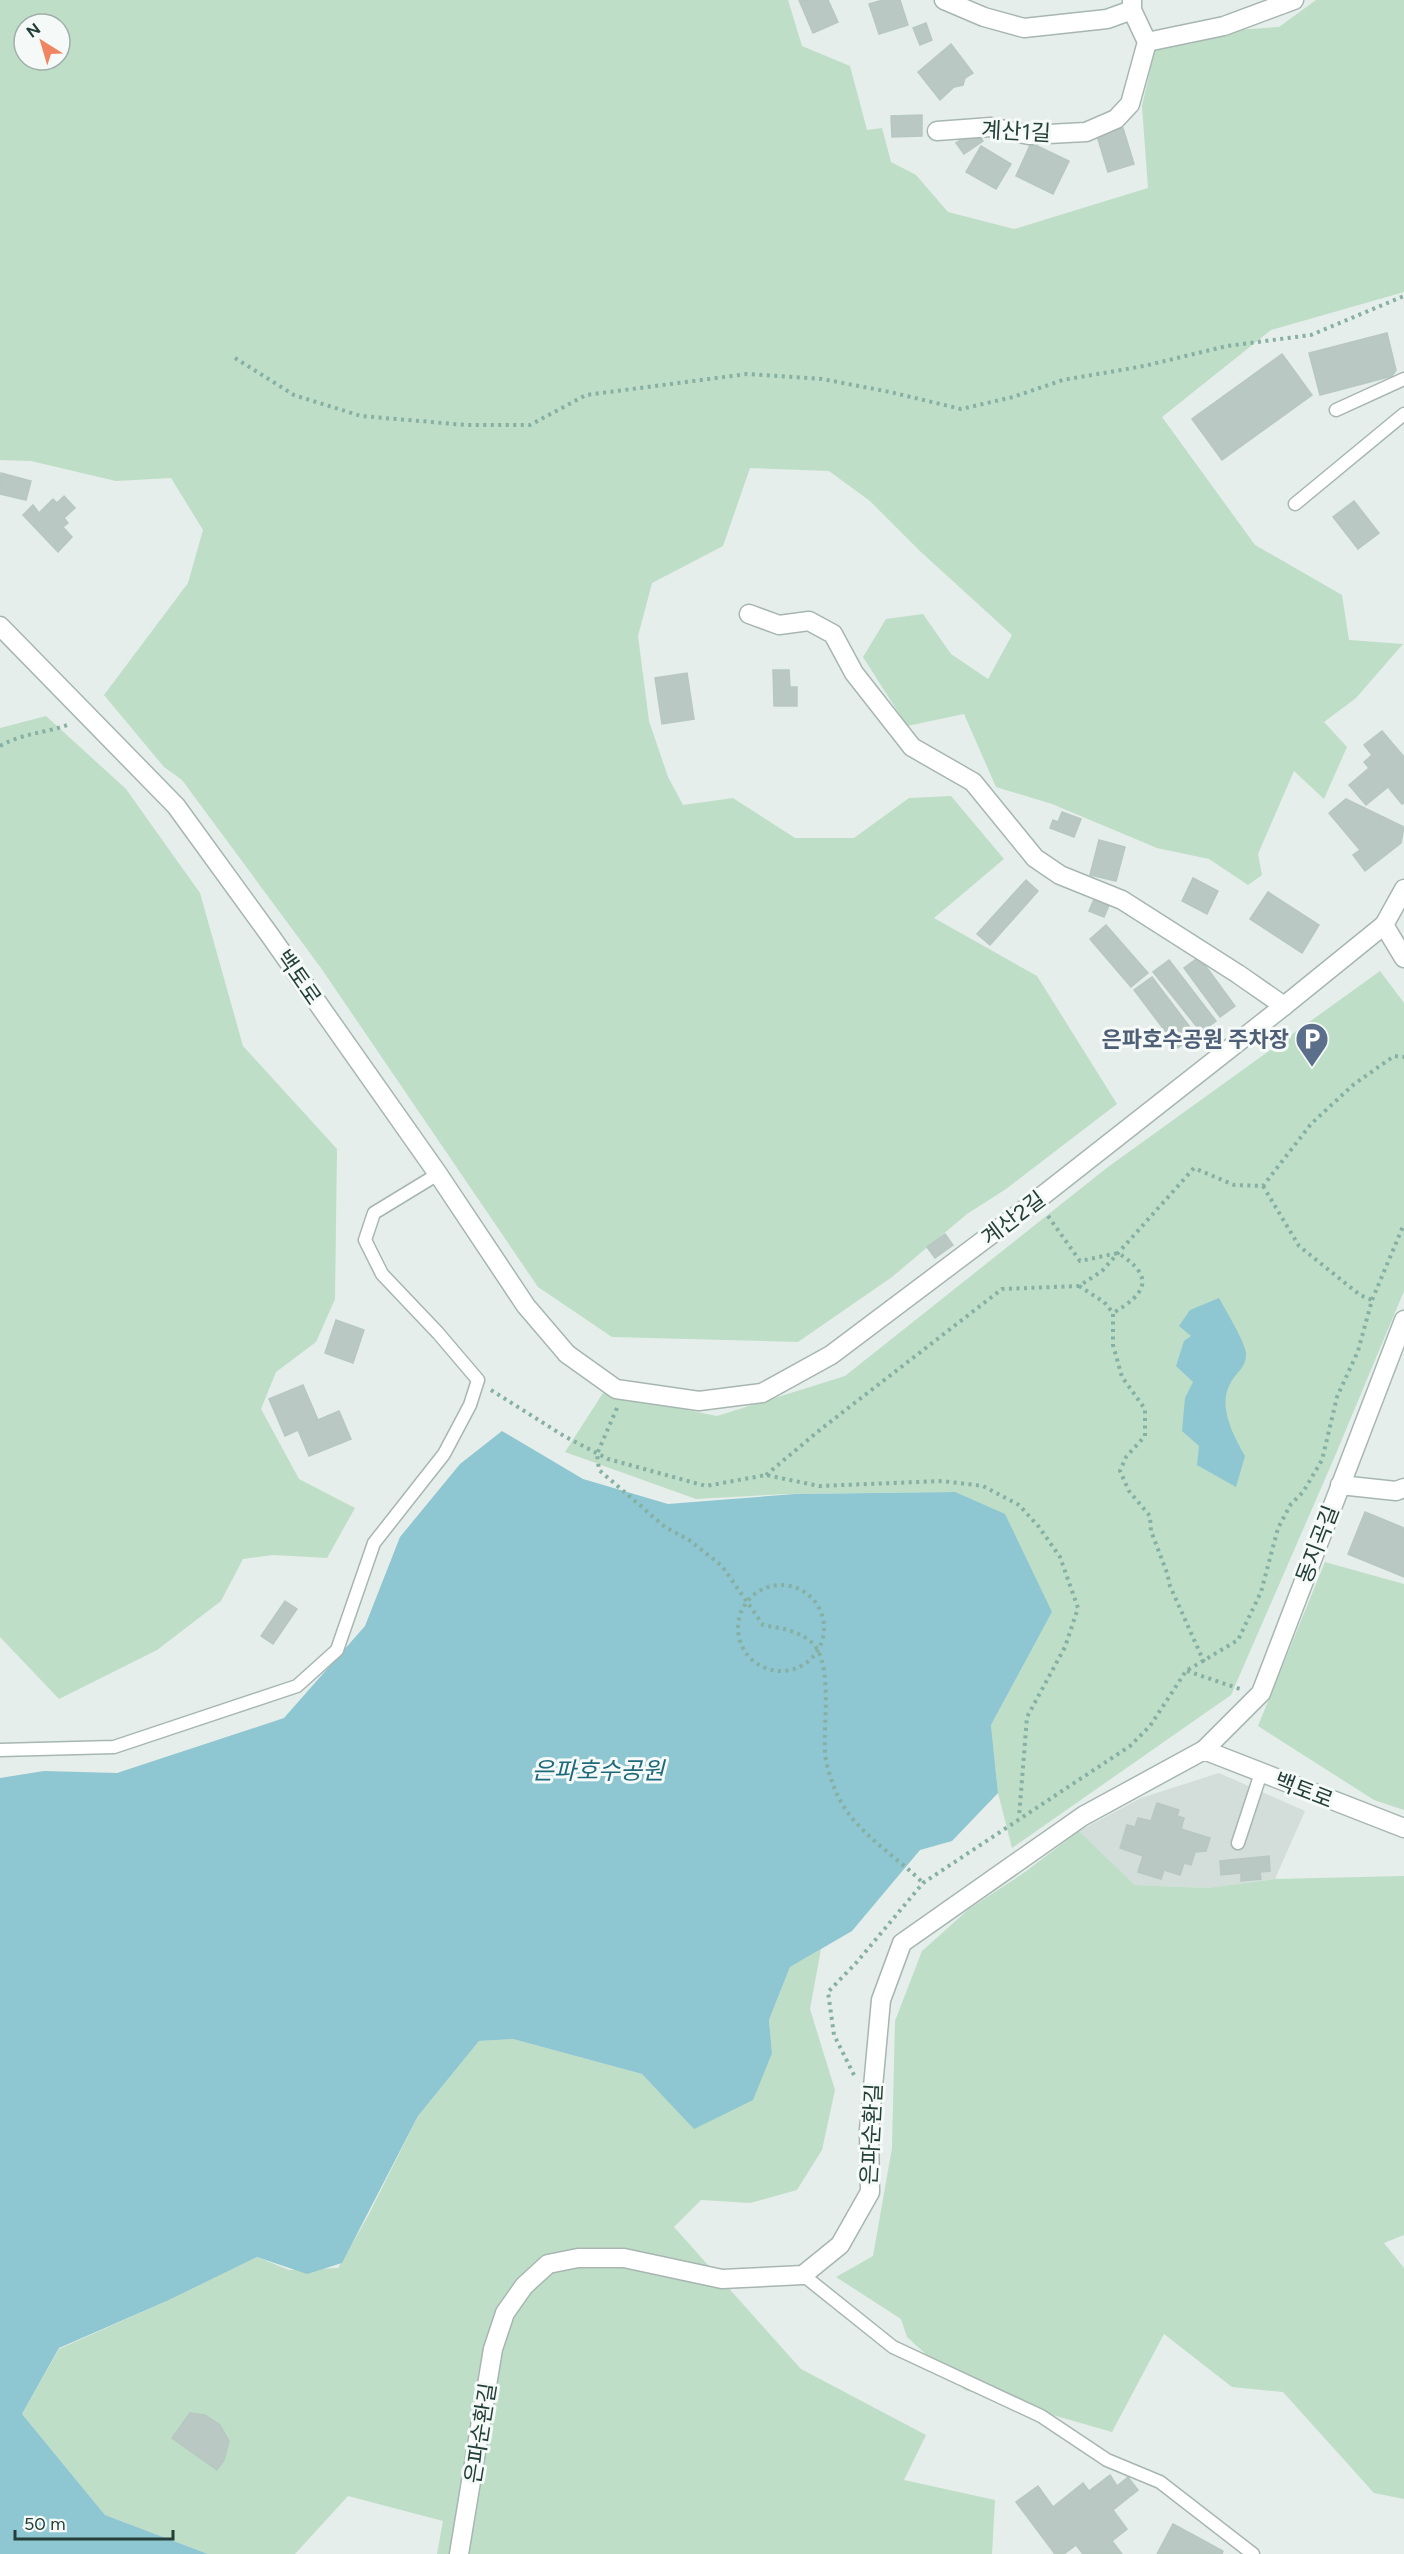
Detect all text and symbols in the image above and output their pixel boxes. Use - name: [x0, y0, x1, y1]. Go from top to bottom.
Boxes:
- north arrow: [12, 12, 72, 72]
- text: N: [23, 19, 44, 42]
- street label: 계산1길: [980, 116, 1052, 147]
- street label: 백토로: [270, 945, 327, 1010]
- parking icon: 은파호수공원 주차장: [1294, 1021, 1330, 1068]
- place label: 은파호수공원 주차장: [1102, 1026, 1289, 1053]
- street label: 계산2길: [976, 1186, 1051, 1251]
- street label: 동지곡길: [1290, 1502, 1345, 1587]
- water label: 은파호수공원: [532, 1756, 666, 1785]
- street label: 백토로: [1271, 1767, 1337, 1814]
- street label: 은파순환길: [855, 2083, 888, 2185]
- street label: 은파순환길: [459, 2381, 502, 2485]
- scale bar: [15, 2503, 172, 2541]
- text: 50 m: [24, 2513, 66, 2535]

